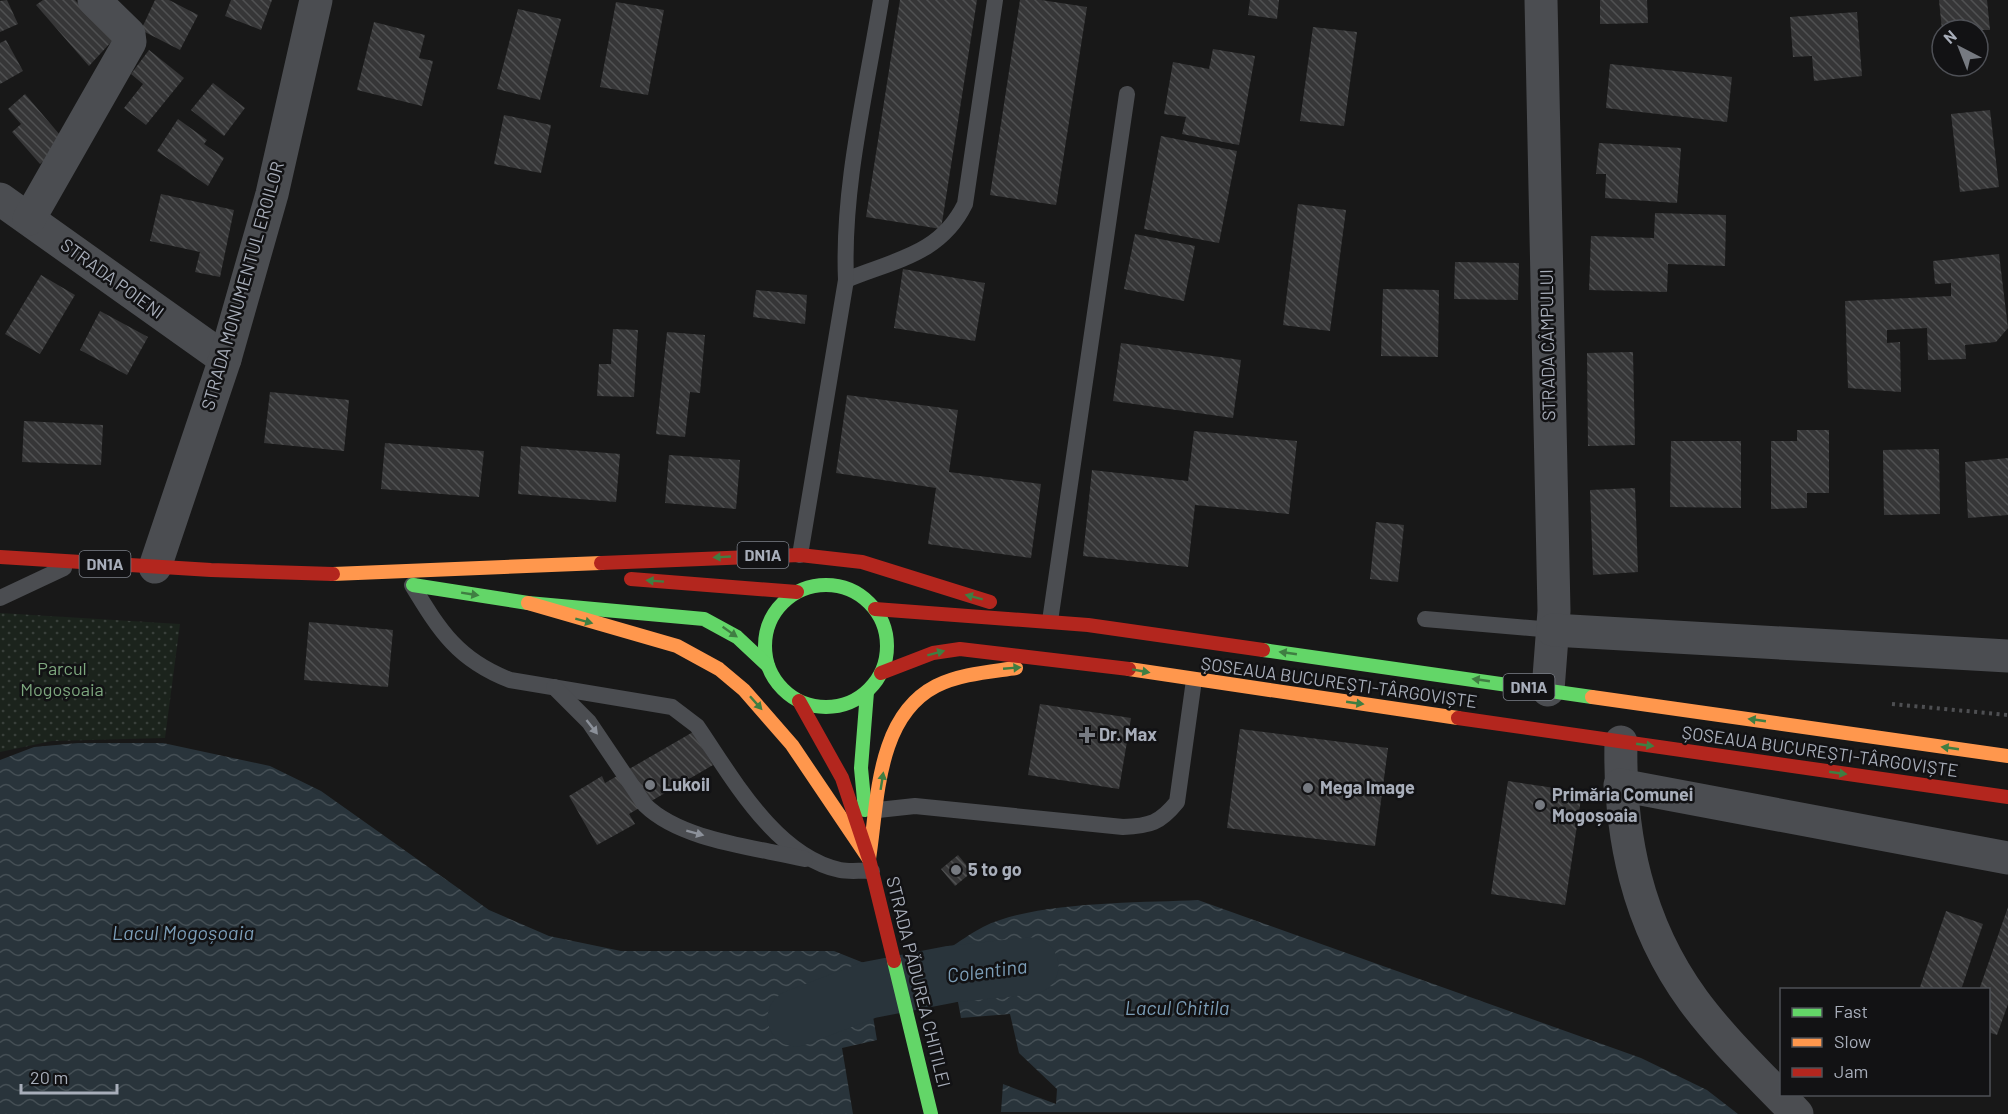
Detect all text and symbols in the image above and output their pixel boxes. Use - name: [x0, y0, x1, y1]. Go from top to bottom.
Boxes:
- north arrow: [1930, 18, 1990, 78]
- text: N: [1939, 26, 1960, 47]
- street label: STRADA MONUMENTUL EROILOR: [196, 159, 288, 413]
- street label: STRADA POIENI: [57, 233, 169, 323]
- street label: STRADA CÂMPULUI: [1535, 269, 1559, 421]
- road number: DN1A: [738, 542, 789, 568]
- road number: DN1A: [80, 551, 130, 577]
- one-way arrow: [713, 553, 732, 562]
- one-way arrow: [646, 576, 665, 585]
- one-way arrow: [460, 590, 479, 599]
- one-way arrow: [965, 592, 983, 602]
- one-way arrow: [575, 617, 593, 627]
- one-way arrow: [721, 626, 737, 638]
- one-way arrow: [927, 648, 945, 657]
- one-way arrow: [1278, 649, 1297, 658]
- street label: ȘOSEAUA BUCUREȘTI-TÂRGOVIȘTE: [1200, 652, 1479, 712]
- park label: Parcul Mogoșoaia: [20, 657, 104, 700]
- one-way arrow: [1003, 663, 1022, 673]
- one-way arrow: [1132, 667, 1151, 676]
- road number: DN1A: [1504, 674, 1555, 700]
- one-way arrow: [1471, 676, 1490, 685]
- one-way arrow: [749, 695, 762, 710]
- one-way arrow: [1345, 699, 1364, 708]
- one-way arrow: [1748, 716, 1767, 725]
- one-way arrow: [586, 718, 598, 734]
- street label: ȘOSEAUA BUCUREȘTI-TÂRGOVIȘTE: [1681, 721, 1960, 781]
- place label: Dr. Max: [1099, 723, 1157, 745]
- marker: Dr. Max: [1080, 728, 1094, 742]
- one-way arrow: [1636, 741, 1655, 750]
- one-way arrow: [1940, 743, 1959, 753]
- one-way arrow: [1829, 768, 1848, 777]
- one-way arrow: [878, 771, 887, 790]
- place label: Lukoil: [662, 773, 710, 795]
- place label: Mega Image: [1320, 776, 1415, 798]
- marker: Lukoil: [643, 778, 657, 792]
- marker: Mega Image: [1301, 781, 1315, 795]
- place label: Primăria Comunei Mogoșoaia: [1552, 783, 1693, 826]
- marker: Primăria Comunei Mogoșoaia: [1533, 798, 1547, 812]
- one-way arrow: [686, 829, 704, 838]
- place label: 5 to go: [968, 858, 1022, 880]
- marker: 5 to go: [949, 863, 963, 877]
- street label: STRADA PĂDUREA CHITILEI: [882, 874, 956, 1090]
- water label: Lacul Mogoșoaia: [112, 920, 254, 944]
- water label: Colentina: [945, 953, 1028, 987]
- legend: [1780, 988, 1990, 1096]
- water label: Lacul Chitila: [1125, 995, 1229, 1019]
- text: Fast: [1834, 1000, 1868, 1022]
- text: Slow: [1834, 1030, 1871, 1052]
- scale bar: [21, 1057, 117, 1095]
- text: Jam: [1834, 1060, 1868, 1082]
- text: 20 m: [30, 1066, 68, 1088]

